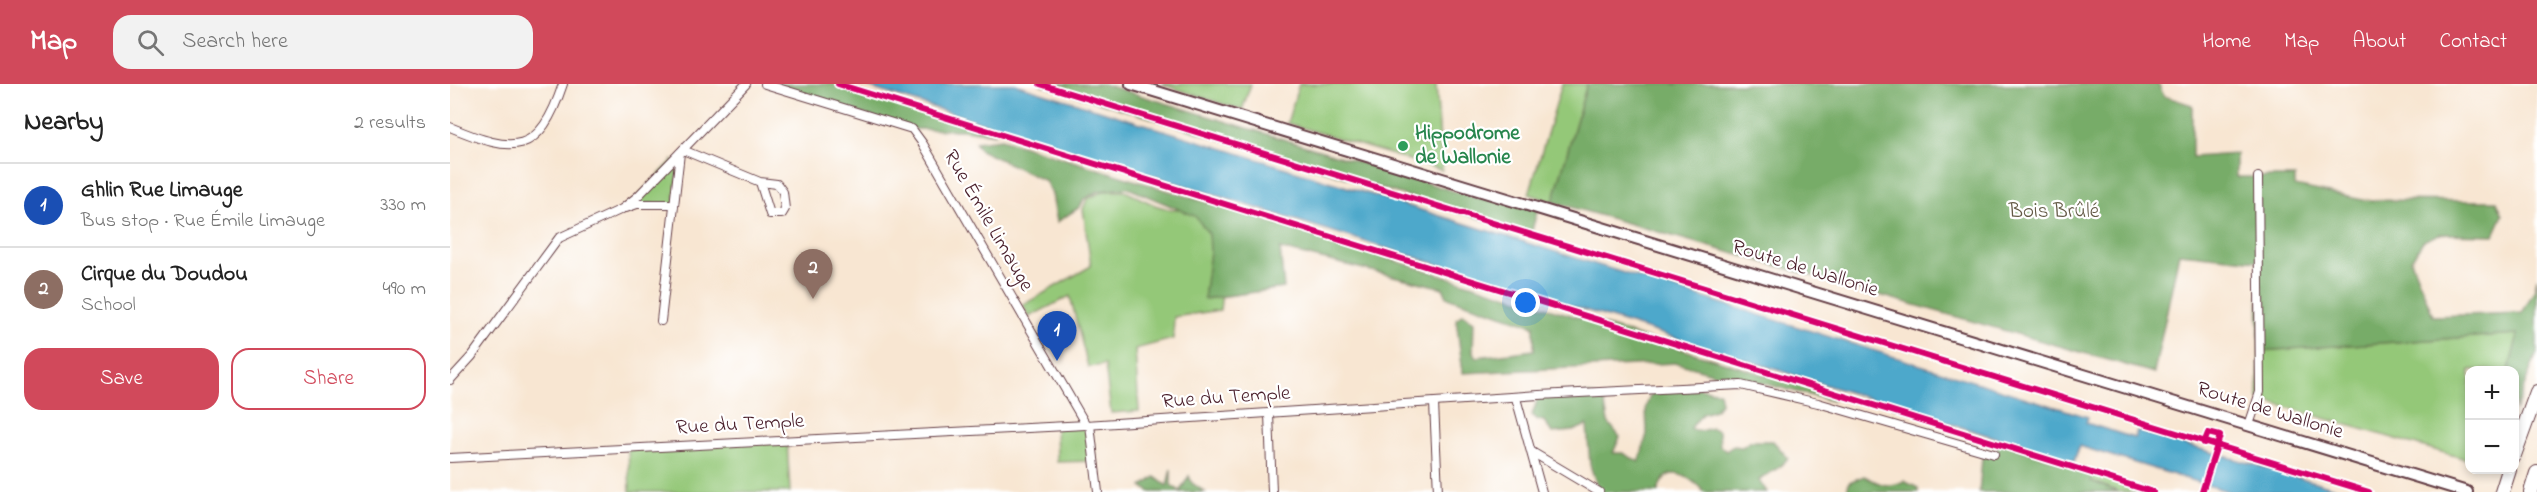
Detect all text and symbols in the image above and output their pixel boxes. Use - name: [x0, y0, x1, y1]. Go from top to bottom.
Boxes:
- search box: [113, 15, 533, 69]
- text: Map: [30, 22, 77, 63]
- icon: search: [134, 26, 167, 59]
- text: Search here: [182, 26, 288, 58]
- text: Home: [2202, 27, 2251, 57]
- text: Map: [2284, 27, 2319, 57]
- text: About: [2352, 27, 2406, 57]
- text: Contact: [2439, 27, 2507, 57]
- text: Nearby: [24, 104, 103, 142]
- text: 2 results: [354, 109, 426, 138]
- place label: Hippodrome de Wallonie: [1415, 119, 1520, 173]
- marker: Hippodrome de Wallonie: [1396, 139, 1410, 153]
- street label: Rue Émile Limauge: [933, 145, 1041, 299]
- text: Ghlin Rue Limauge: [81, 175, 243, 207]
- text: 1: [40, 191, 47, 220]
- text: 330 m: [380, 191, 426, 220]
- park label: Bois Brûlé: [2008, 197, 2100, 227]
- text: Bus stop · Rue Émile Limauge: [81, 207, 325, 236]
- street label: Route de Wallonie: [1728, 232, 1883, 306]
- pin: 2: [794, 250, 832, 299]
- text: Cirque du Doudou: [81, 259, 248, 291]
- text: 2: [39, 275, 48, 304]
- text: 490 m: [383, 275, 426, 304]
- your location: [1511, 288, 1540, 317]
- text: School: [81, 291, 136, 320]
- pin: 1: [1038, 312, 1076, 361]
- button: Save: [24, 348, 219, 410]
- button: Share: [231, 348, 426, 410]
- map controls: [2465, 366, 2519, 474]
- button: +: [2465, 366, 2519, 420]
- street label: Route de Wallonie: [2193, 374, 2348, 448]
- street label: Rue du Temple: [1161, 379, 1292, 417]
- street label: Rue du Temple: [675, 407, 806, 443]
- button: −: [2465, 420, 2519, 474]

